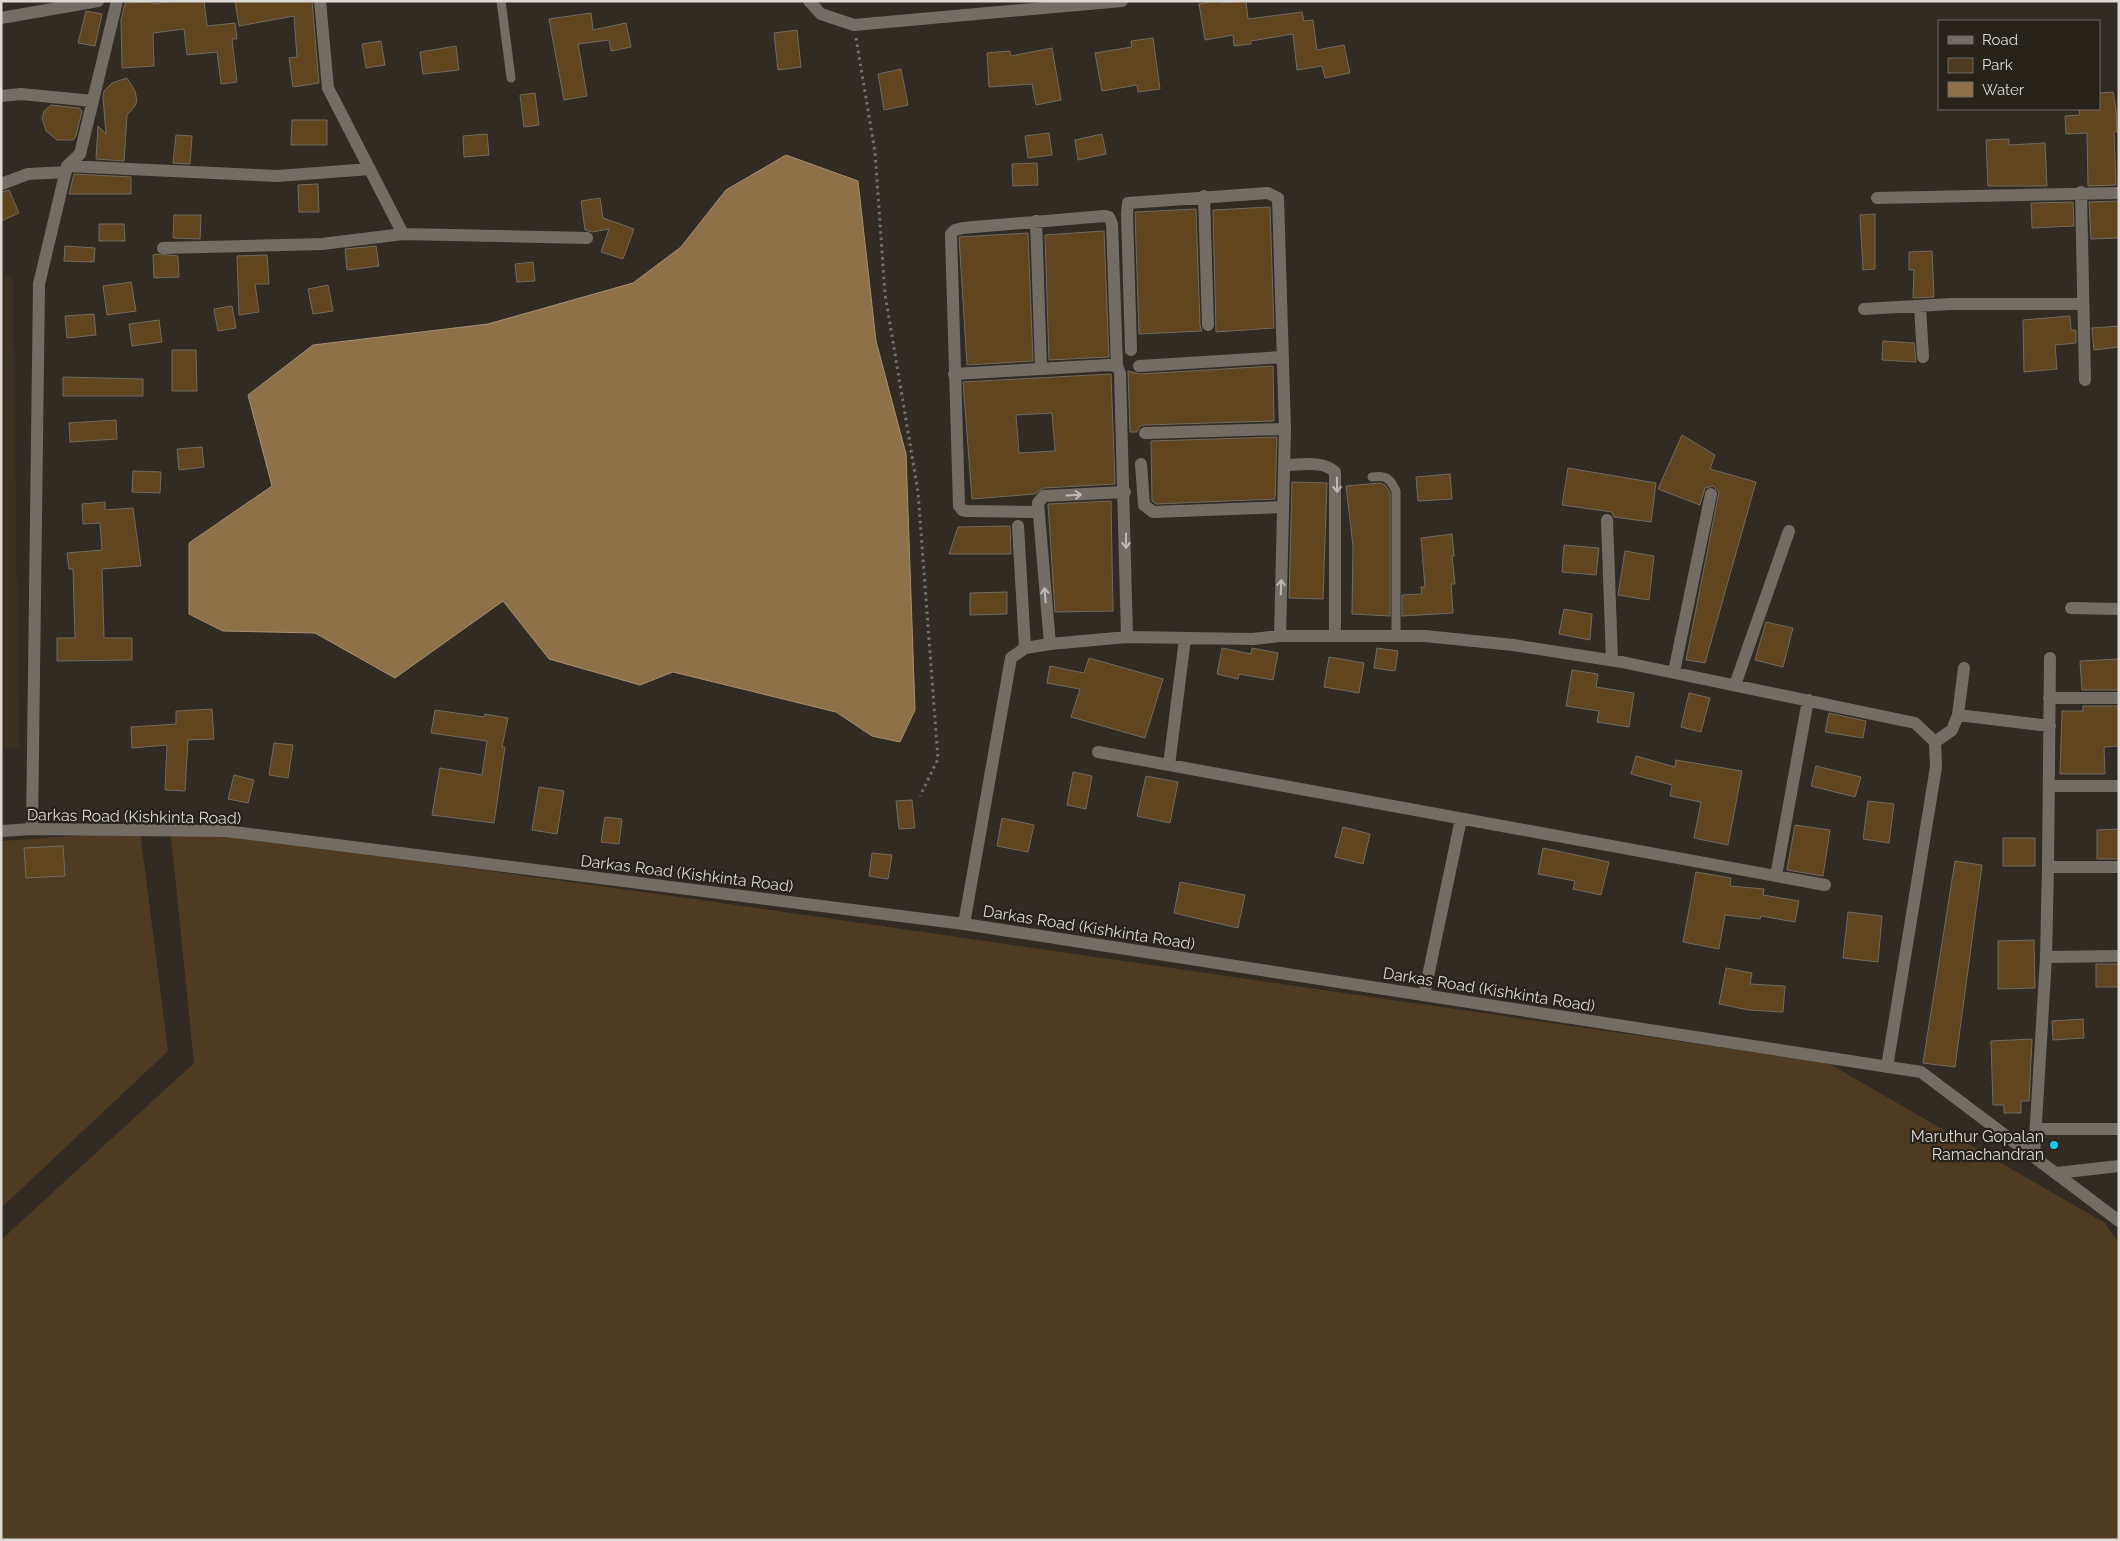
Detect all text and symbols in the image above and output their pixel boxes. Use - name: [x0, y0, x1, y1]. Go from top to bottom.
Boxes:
- legend: [1938, 20, 2100, 110]
- text: Road: [1982, 31, 2018, 49]
- text: Park: [1982, 56, 2013, 74]
- text: Water: [1982, 81, 2025, 99]
- one-way arrow: [1332, 477, 1341, 493]
- one-way arrow: [1066, 490, 1082, 499]
- one-way arrow: [1121, 532, 1131, 549]
- one-way arrow: [1276, 580, 1286, 596]
- one-way arrow: [1040, 587, 1050, 603]
- street label: Darkas Road (Kishkinta Road): [27, 805, 241, 828]
- street label: Darkas Road (Kishkinta Road): [579, 851, 794, 896]
- street label: Darkas Road (Kishkinta Road): [982, 901, 1196, 954]
- street label: Darkas Road (Kishkinta Road): [1382, 963, 1596, 1016]
- place label: Maruthur Gopalan Ramachandran: [1911, 1127, 2044, 1164]
- marker: Maruthur Gopalan Ramachandran: [2048, 1139, 2060, 1151]

